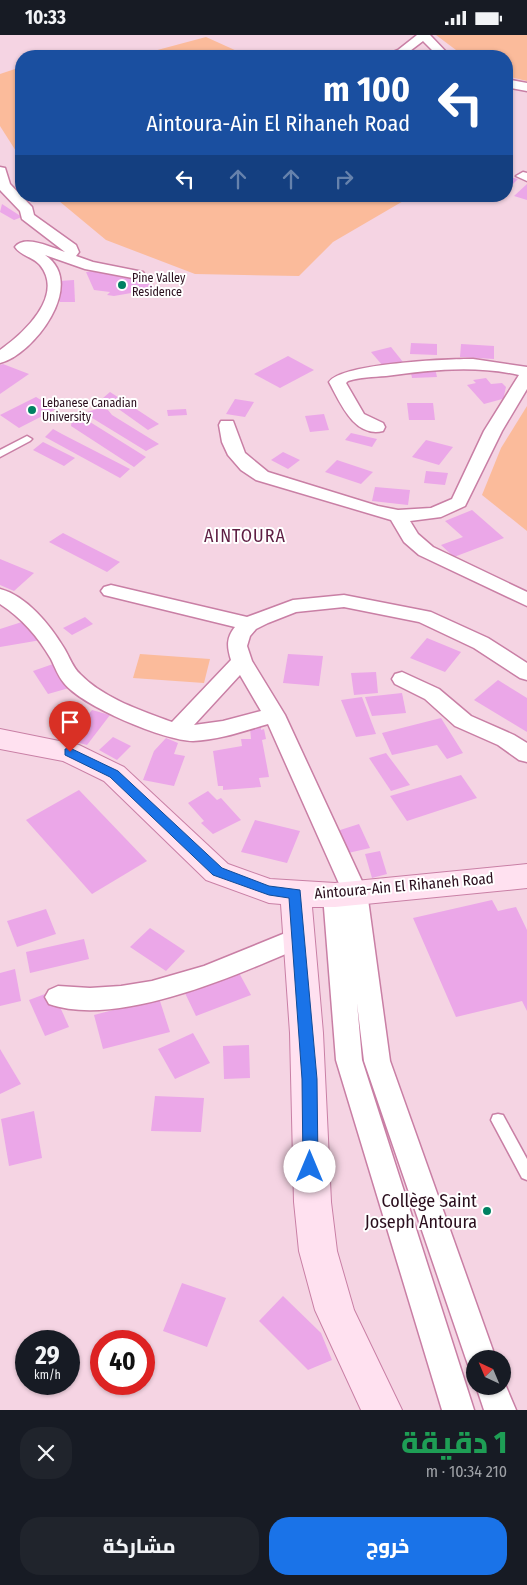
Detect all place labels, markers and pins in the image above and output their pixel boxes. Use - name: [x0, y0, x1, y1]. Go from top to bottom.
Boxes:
- place label: Pine Valley Residence: [132, 271, 186, 299]
- marker: Pine Valley Residence: [116, 279, 128, 291]
- place label: Lebanese Canadian University: [42, 396, 137, 424]
- marker: Lebanese Canadian University: [26, 404, 38, 416]
- pin: [49, 701, 91, 752]
- place label: Collège Saint Joseph Antoura: [365, 1190, 477, 1233]
- marker: Collège Saint Joseph Antoura: [481, 1205, 493, 1217]

